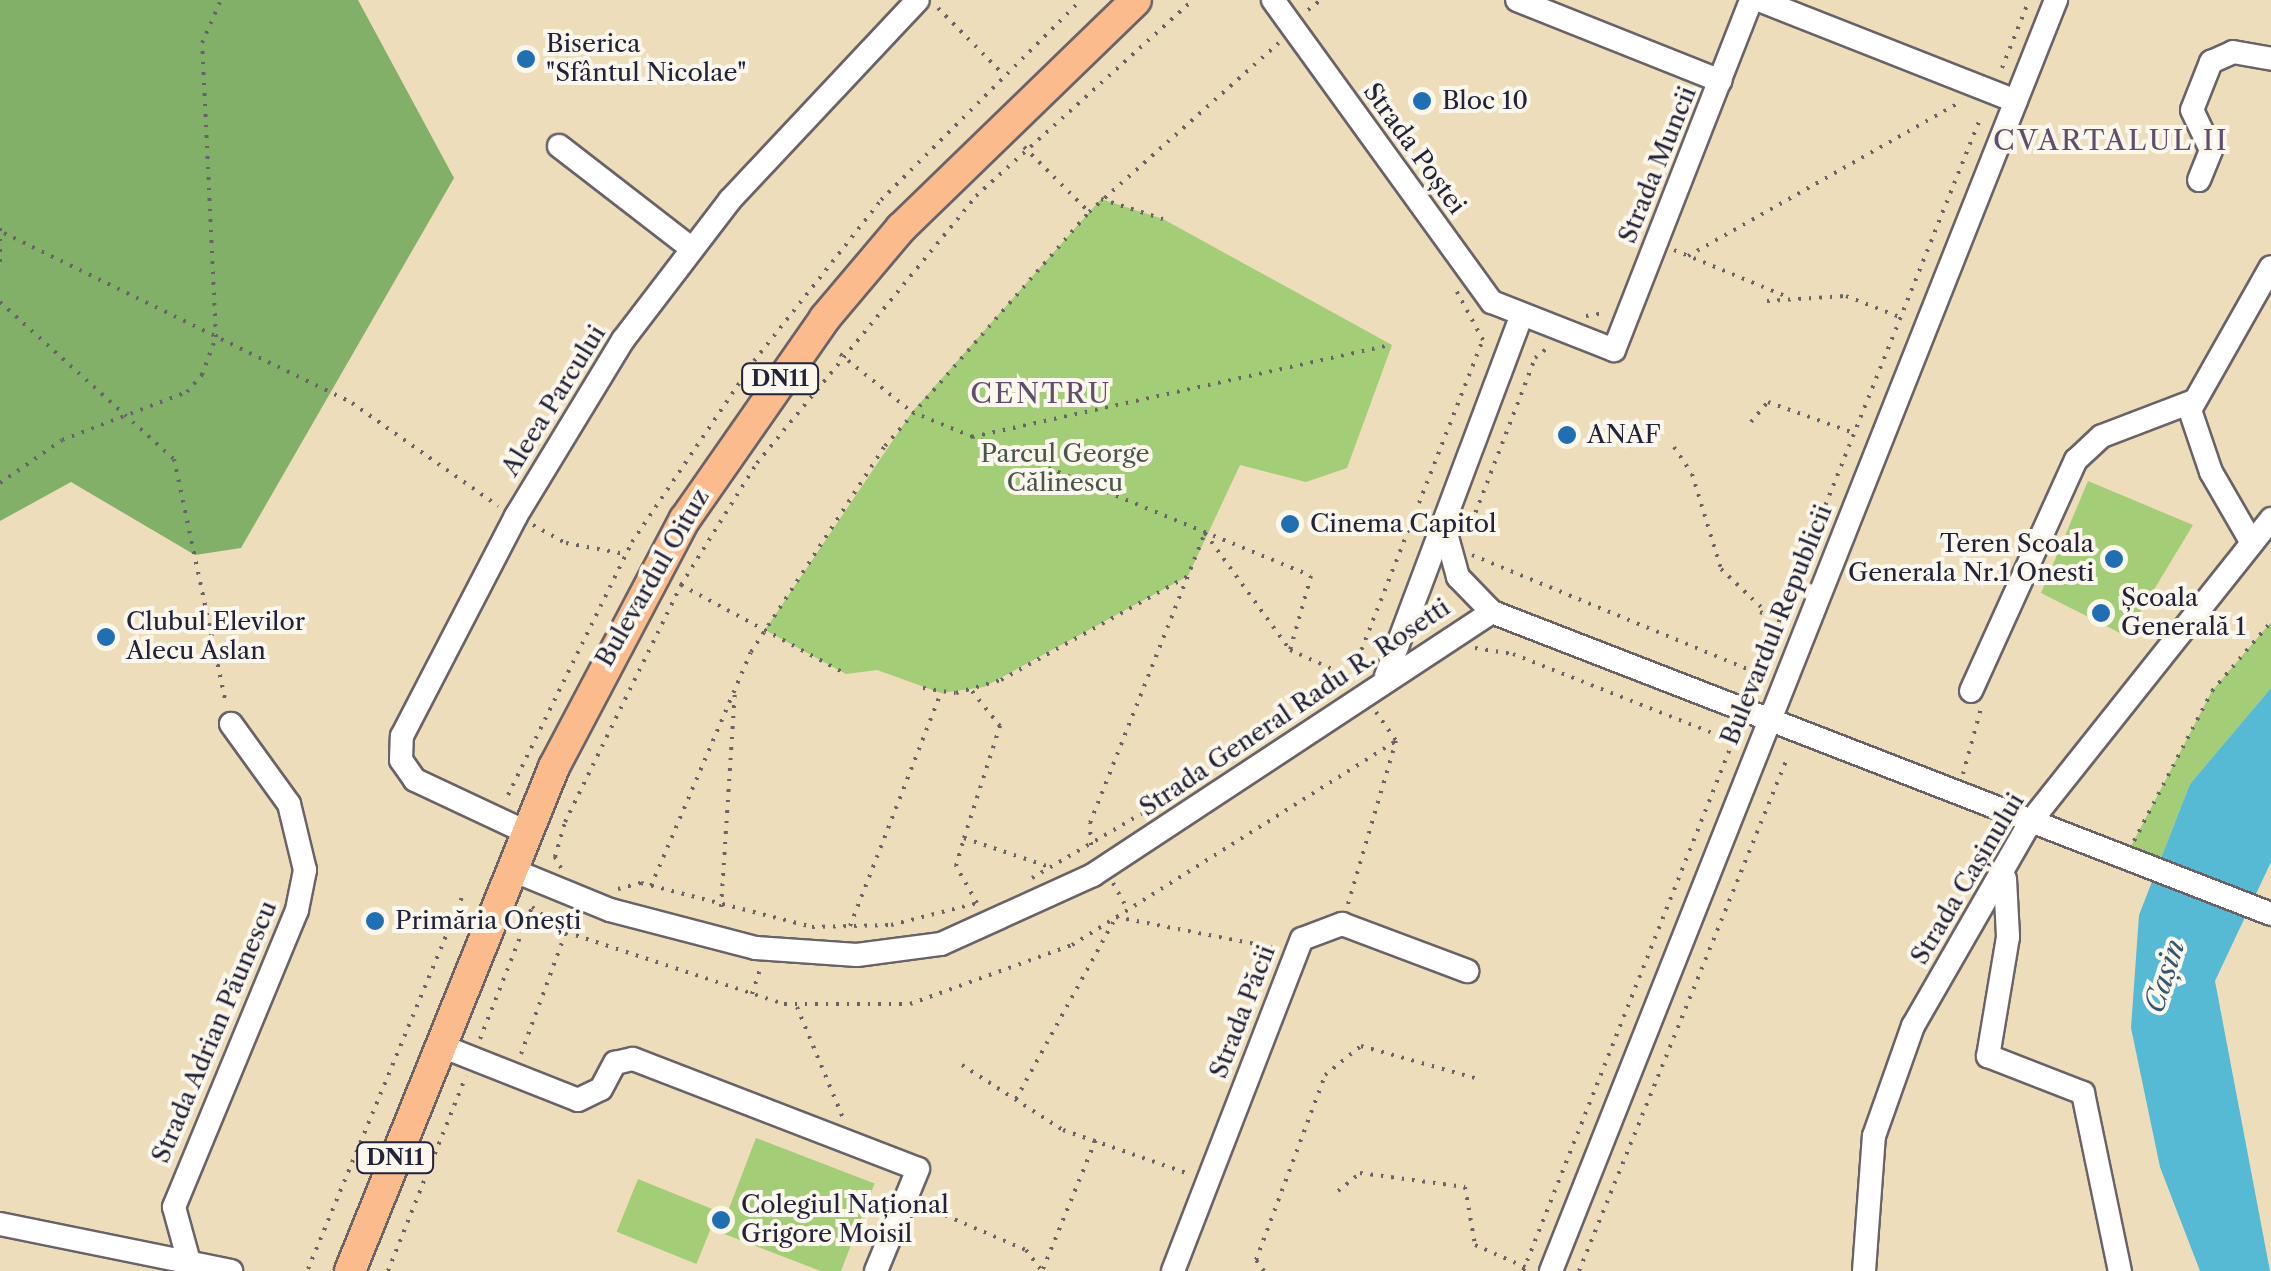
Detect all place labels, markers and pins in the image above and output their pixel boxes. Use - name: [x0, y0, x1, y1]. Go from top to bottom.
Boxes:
- place label: Biserica "Sfântul Nicolae": [546, 30, 746, 89]
- marker: Biserica "Sfântul Nicolae": [515, 48, 537, 70]
- place label: Bloc 10: [1442, 86, 1528, 116]
- marker: Bloc 10: [1411, 90, 1433, 112]
- place label: ANAF: [1587, 420, 1661, 450]
- marker: ANAF: [1556, 424, 1578, 446]
- place label: Cinema Capitol: [1310, 509, 1497, 539]
- marker: Cinema Capitol: [1279, 513, 1301, 535]
- place label: Teren Scoala Generala Nr.1 Onesti: [1848, 530, 2094, 589]
- marker: Teren Scoala Generala Nr.1 Onesti: [2103, 548, 2125, 570]
- place label: Școala Generală 1: [2121, 584, 2246, 643]
- marker: Școala Generală 1: [2090, 602, 2112, 624]
- place label: Clubul Elevilor Alecu Aslan: [126, 608, 305, 667]
- marker: Clubul Elevilor Alecu Aslan: [95, 626, 117, 648]
- place label: Primăria Onești: [395, 906, 582, 936]
- marker: Primăria Onești: [364, 910, 386, 932]
- place label: Colegiul Național Grigore Moisil: [741, 1191, 949, 1250]
- marker: Colegiul Național Grigore Moisil: [710, 1209, 732, 1231]

